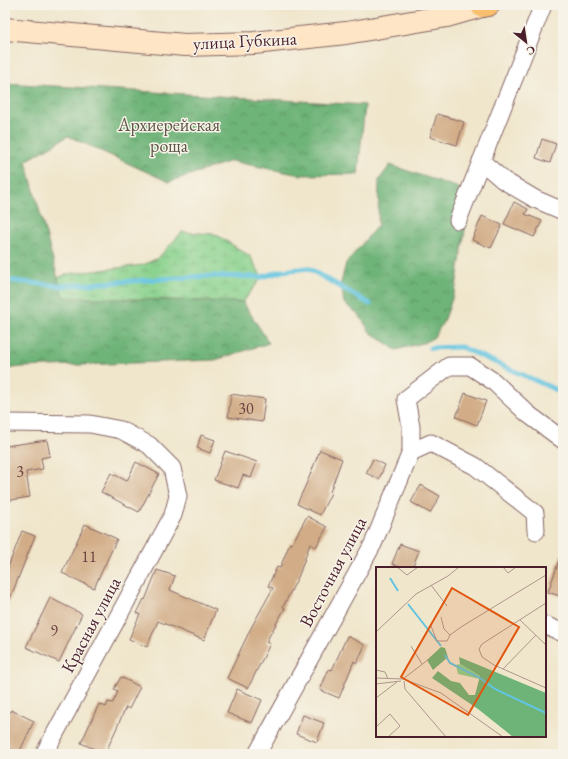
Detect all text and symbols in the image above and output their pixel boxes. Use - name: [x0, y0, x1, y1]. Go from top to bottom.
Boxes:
- north arrow: [506, 22, 546, 62]
- street label: улица Губкина: [192, 26, 298, 55]
- text: С: [524, 43, 538, 59]
- park label: Архиерейская роща: [117, 113, 220, 157]
- house number: 30: [238, 398, 254, 419]
- house number: 3: [16, 461, 24, 482]
- street label: Восточная улица: [294, 512, 372, 631]
- house number: 11: [81, 546, 97, 567]
- inset map: [376, 567, 546, 737]
- street label: Красная улица: [56, 572, 126, 677]
- house number: 9: [50, 620, 58, 641]

